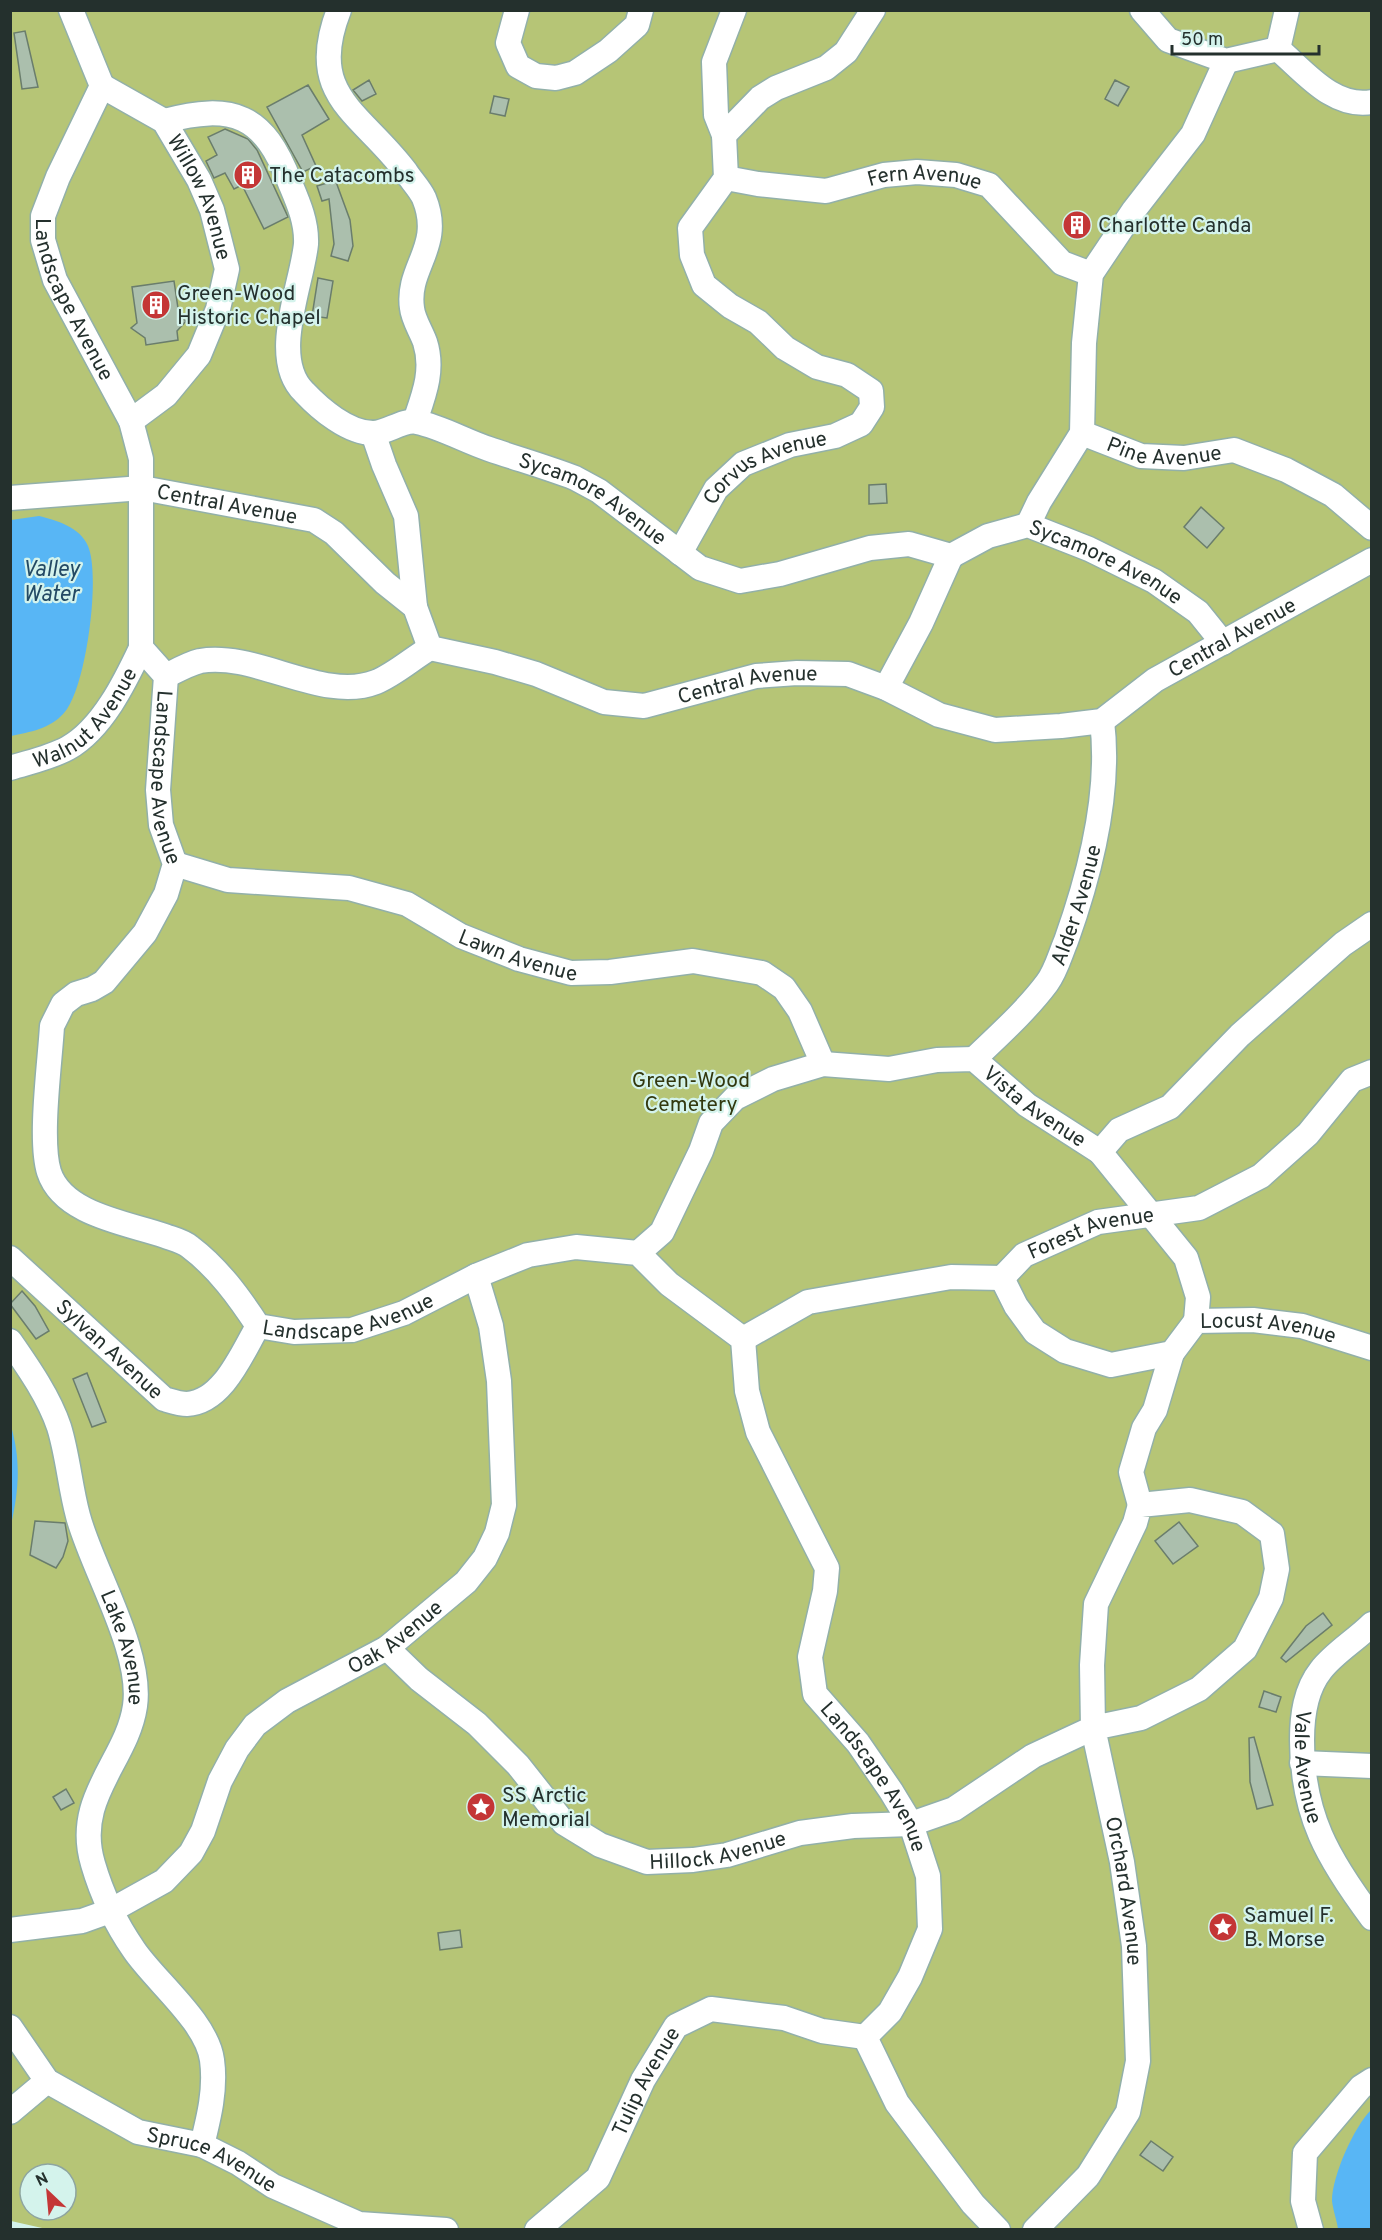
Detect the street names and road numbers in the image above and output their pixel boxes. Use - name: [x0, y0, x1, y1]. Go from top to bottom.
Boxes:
- street label: Willow Avenue: [160, 130, 236, 263]
- street label: Fern Avenue: [864, 160, 985, 197]
- street label: Landscape Avenue: [28, 218, 119, 386]
- street label: Corvus Avenue: [698, 426, 830, 510]
- street label: Pine Avenue: [1102, 432, 1224, 473]
- street label: Sycamore Avenue: [515, 448, 671, 553]
- street label: Central Avenue: [154, 479, 299, 532]
- street label: Sycamore Avenue: [1025, 515, 1187, 612]
- street label: Central Avenue: [1164, 592, 1302, 685]
- street label: Central Avenue: [675, 661, 818, 711]
- street label: Walnut Avenue: [30, 663, 144, 776]
- street label: Landscape Avenue: [143, 689, 186, 869]
- street label: Alder Avenue: [1046, 842, 1109, 970]
- street label: Lawn Avenue: [454, 924, 577, 988]
- street label: Vista Avenue: [976, 1061, 1091, 1154]
- street label: Forest Avenue: [1024, 1202, 1156, 1267]
- street label: Landscape Avenue: [260, 1288, 439, 1347]
- street label: Sylvan Avenue: [49, 1294, 168, 1406]
- street label: Locust Avenue: [1200, 1308, 1339, 1351]
- street label: Lake Avenue: [93, 1586, 148, 1706]
- street label: Oak Avenue: [343, 1595, 449, 1681]
- street label: Landscape Avenue: [813, 1697, 931, 1856]
- street label: Vale Avenue: [1287, 1708, 1327, 1828]
- street label: Orchard Avenue: [1098, 1814, 1147, 1966]
- street label: Hillock Avenue: [649, 1826, 790, 1877]
- street label: Tulip Avenue: [607, 2022, 687, 2141]
- street label: Spruce Avenue: [144, 2122, 281, 2200]

